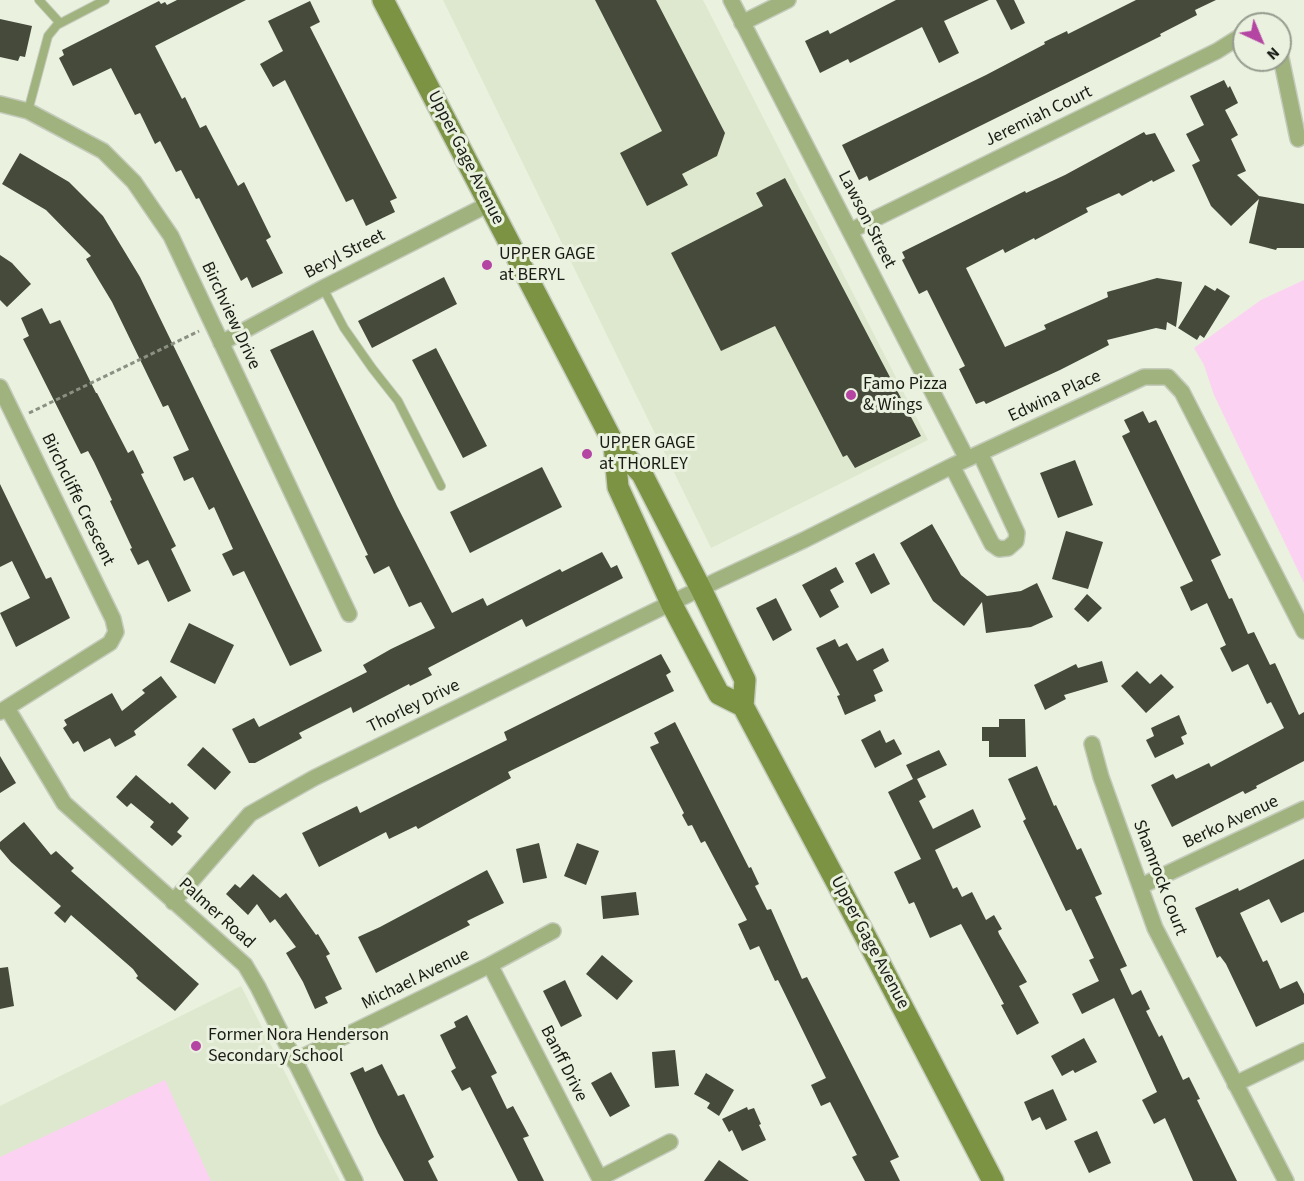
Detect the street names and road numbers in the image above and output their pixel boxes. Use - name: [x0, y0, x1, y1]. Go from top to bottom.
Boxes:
- street label: Jeremiah Court: [982, 82, 1096, 152]
- street label: Upper Gage Avenue: [422, 87, 508, 229]
- street label: Lawson Street: [832, 168, 900, 272]
- street label: Beryl Street: [301, 225, 389, 285]
- street label: Birchview Drive: [196, 259, 264, 373]
- street label: Edwina Place: [1005, 366, 1105, 428]
- street label: Birchcliffe Crescent: [36, 430, 118, 570]
- street label: Thorley Drive: [364, 675, 464, 739]
- street label: Berko Avenue: [1180, 791, 1282, 855]
- street label: Shamrock Court: [1127, 817, 1191, 939]
- street label: Upper Gage Avenue: [825, 873, 913, 1013]
- street label: Palmer Road: [173, 874, 259, 954]
- street label: Michael Avenue: [359, 945, 473, 1015]
- street label: Banff Drive: [535, 1022, 591, 1106]

